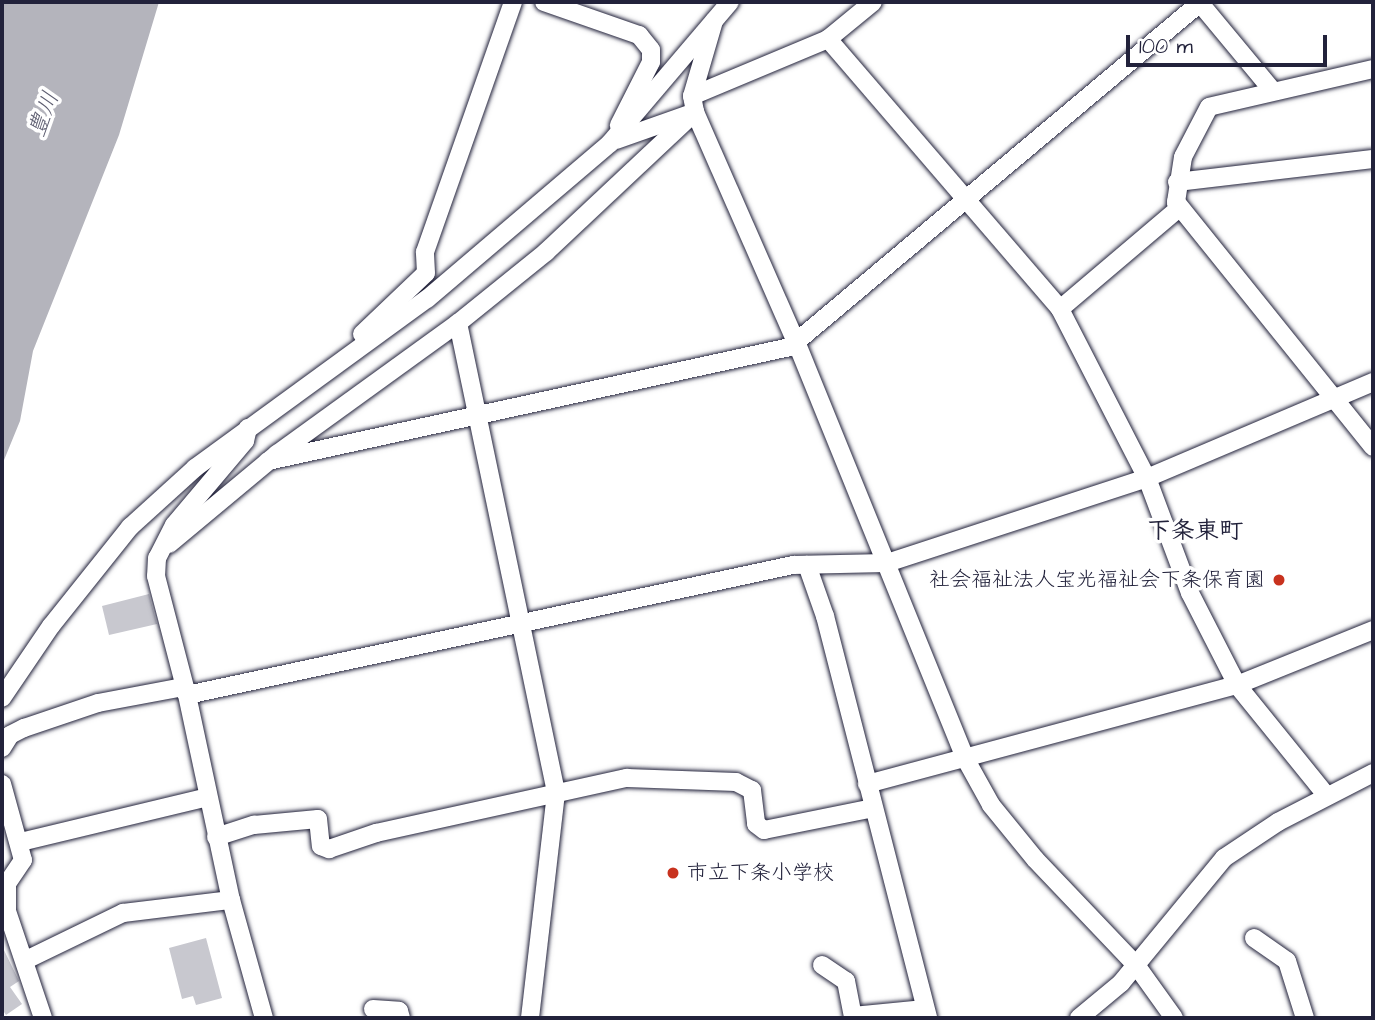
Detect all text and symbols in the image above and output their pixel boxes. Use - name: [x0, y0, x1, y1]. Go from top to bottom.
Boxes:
- scale bar: [1130, 21, 1331, 65]
- text: 100 m: [1139, 32, 1193, 61]
- water label: 豊川: [23, 88, 65, 140]
- district label: 下条東町: [1147, 518, 1243, 546]
- place label: 社会福祉法人宝光福祉会下条保育園: [929, 567, 1265, 593]
- marker: 社会福祉法人宝光福祉会下条保育園: [1271, 572, 1287, 588]
- place label: 市立下条小学校: [687, 860, 834, 886]
- marker: 市立下条小学校: [665, 865, 681, 881]

